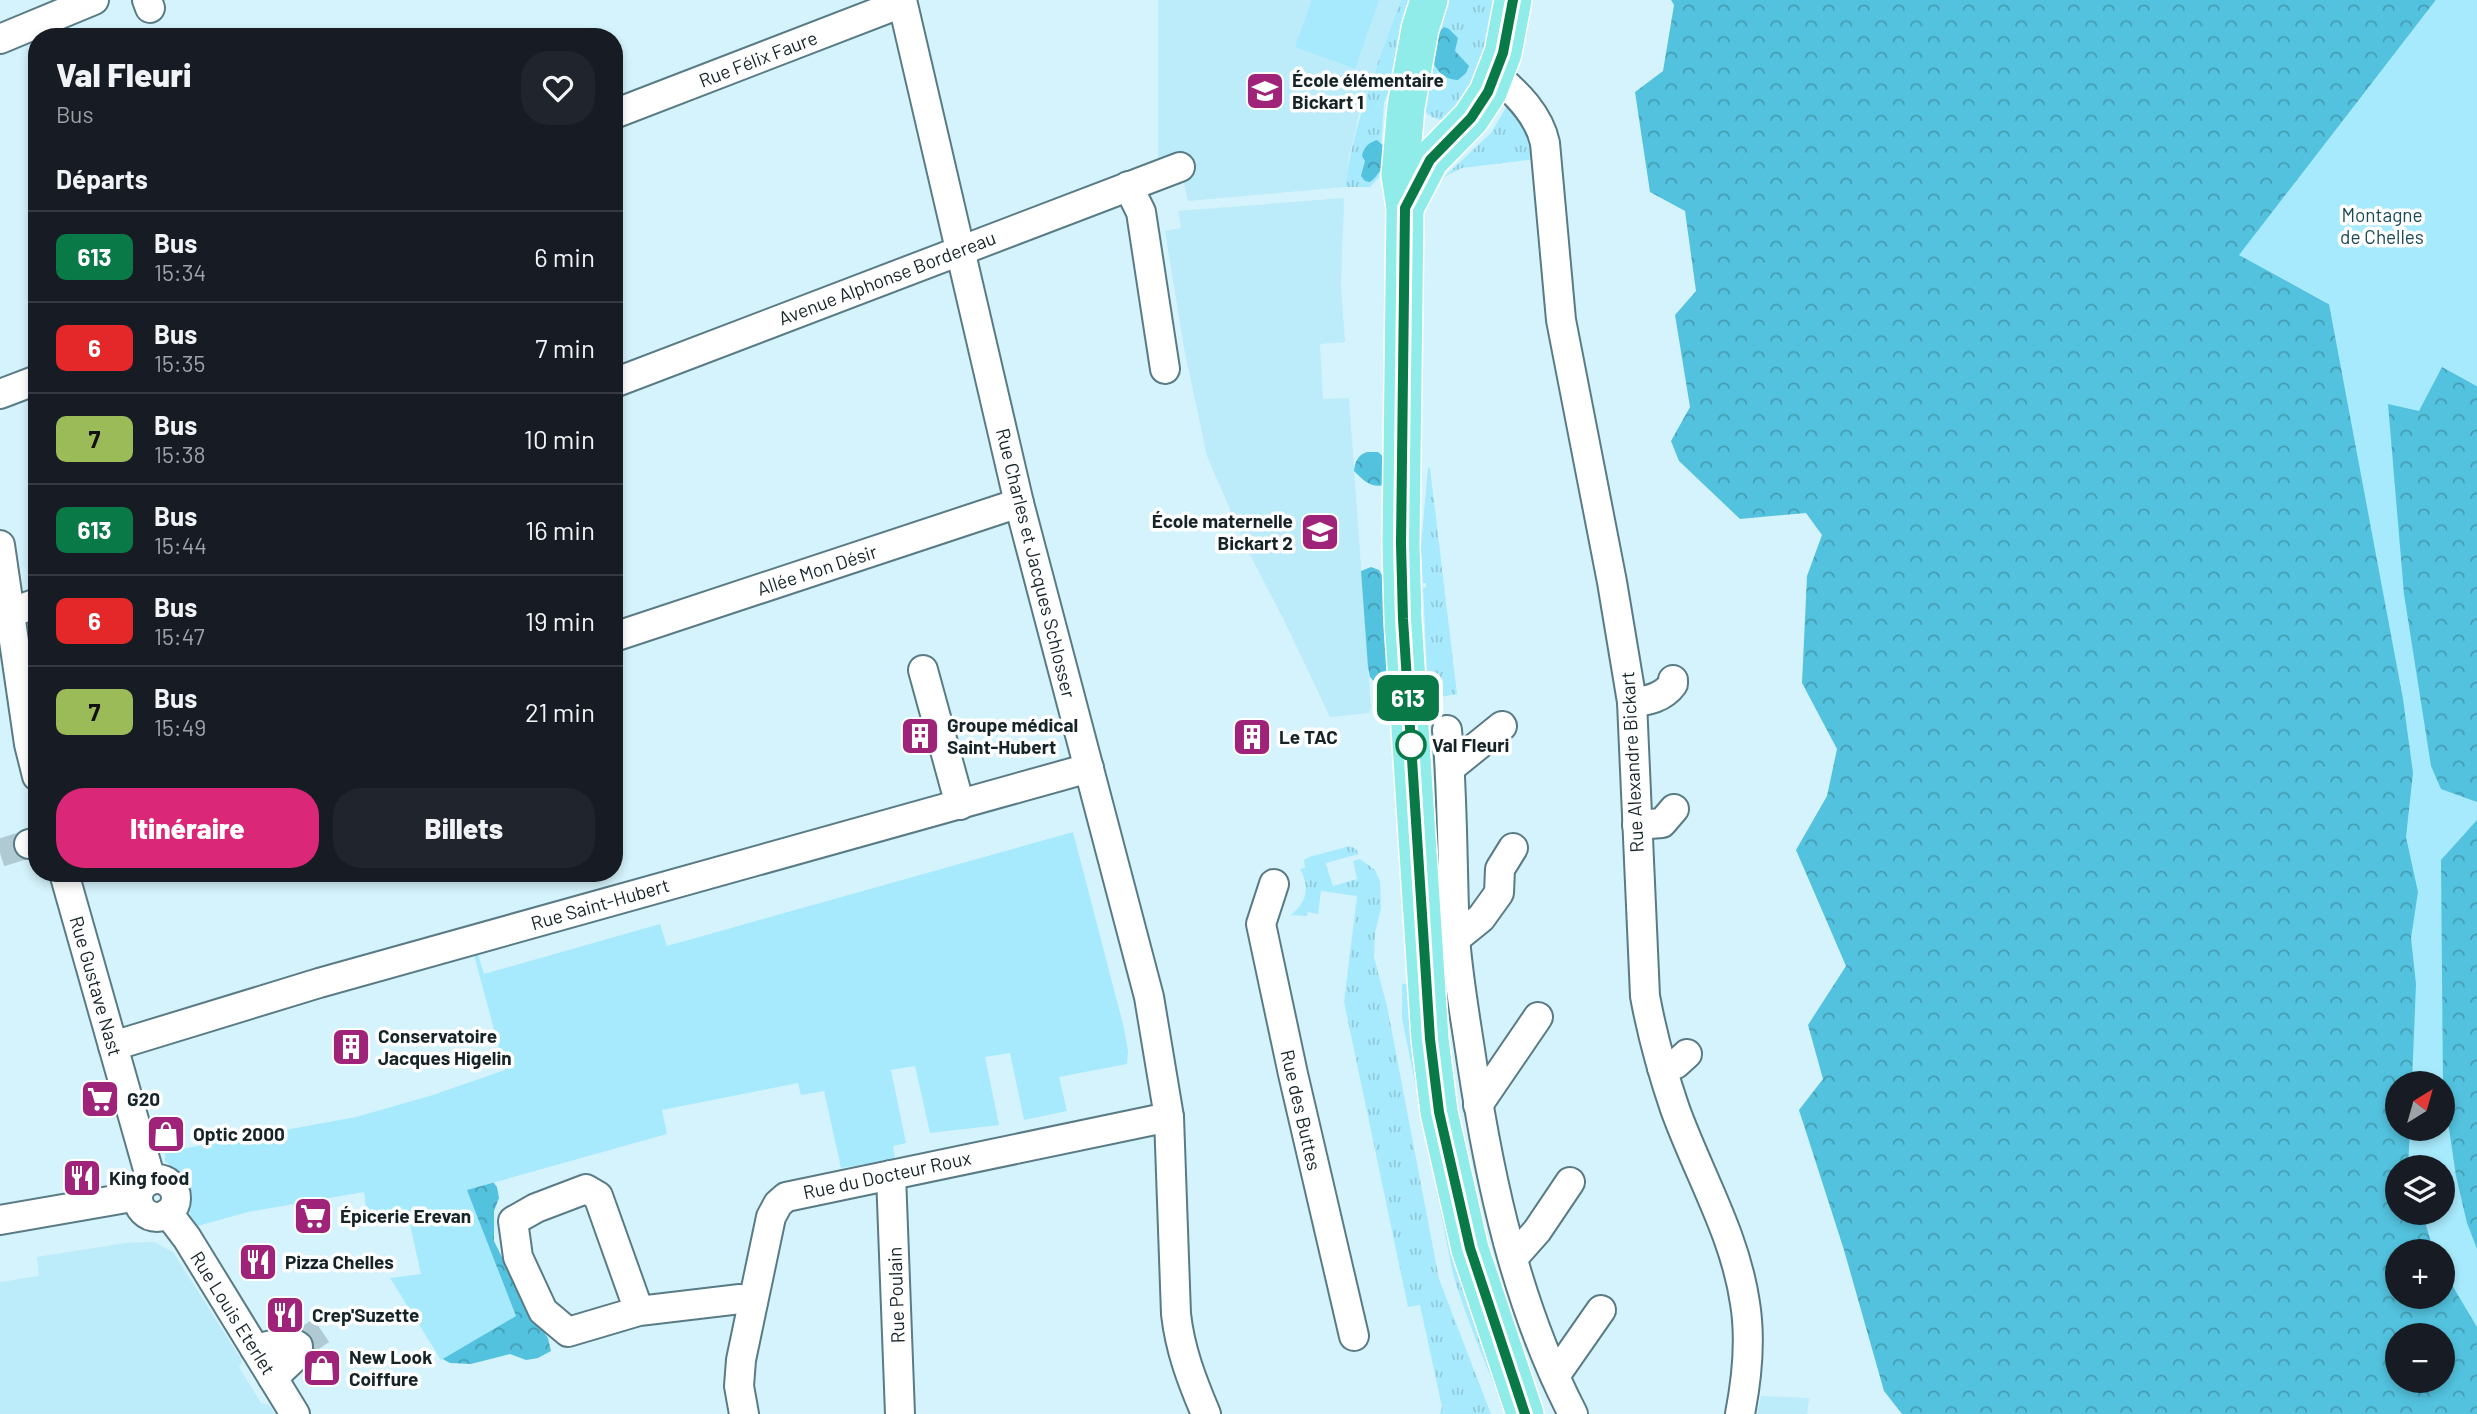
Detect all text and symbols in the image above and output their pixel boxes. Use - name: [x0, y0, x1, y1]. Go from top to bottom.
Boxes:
- street label: Rue Félix Faure: [695, 25, 820, 92]
- button: heart: [521, 51, 595, 125]
- text: Val Fleuri: [56, 54, 191, 94]
- place label: École élémentaire Bickart 1: [1292, 68, 1444, 113]
- school or university icon: École élémentaire Bickart 1: [1244, 70, 1286, 112]
- text: Bus: [56, 100, 94, 128]
- text: Départs: [56, 163, 148, 194]
- park label: Montagne de Chelles: [2340, 203, 2424, 248]
- street label: Avenue Alphonse Bordereau: [775, 225, 999, 330]
- text: Bus: [154, 227, 197, 258]
- text: 6 min: [534, 241, 595, 272]
- text: 613: [77, 242, 112, 271]
- text: 15:34: [154, 258, 206, 286]
- text: Bus: [154, 318, 197, 349]
- text: 7 min: [535, 332, 595, 363]
- text: 6: [88, 333, 101, 362]
- text: 15:35: [154, 349, 205, 377]
- text: Bus: [154, 409, 197, 440]
- text: 10 min: [524, 423, 595, 454]
- text: 7: [89, 424, 100, 453]
- street label: Rue Charles et Jacques Schlosser: [992, 426, 1081, 700]
- text: 15:38: [154, 440, 206, 468]
- text: Bus: [154, 500, 197, 531]
- place label: École maternelle Bickart 2: [1152, 509, 1293, 554]
- school or university icon: École maternelle Bickart 2: [1299, 511, 1341, 553]
- text: 16 min: [525, 514, 595, 545]
- text: 613: [77, 515, 112, 544]
- text: 15:44: [154, 531, 207, 559]
- street label: Allée Mon Désir: [754, 539, 880, 600]
- text: Bus: [154, 591, 197, 622]
- text: 19 min: [525, 605, 595, 636]
- text: 6: [88, 606, 101, 635]
- text: 15:47: [154, 622, 205, 650]
- street label: Rue Alexandre Bickart: [1615, 671, 1648, 853]
- line badge: 613: [1368, 675, 1448, 721]
- text: Bus: [154, 682, 197, 713]
- text: 613: [1391, 683, 1425, 712]
- text: 21 min: [525, 696, 595, 727]
- text: 7: [89, 697, 100, 726]
- text: 15:49: [154, 713, 206, 741]
- place label: Groupe médical Saint-Hubert: [947, 713, 1078, 758]
- building icon: Groupe médical Saint-Hubert: [899, 715, 941, 757]
- building icon: Le TAC: [1231, 716, 1273, 758]
- place label: Le TAC: [1279, 725, 1338, 748]
- marker: Val Fleuri: [1396, 730, 1426, 760]
- place label: Val Fleuri: [1432, 733, 1509, 756]
- button: Itinéraire: [56, 788, 319, 868]
- button: Billets: [333, 788, 595, 868]
- street label: Rue Saint-Hubert: [528, 873, 672, 934]
- street label: Rue Gustave Nast: [66, 913, 127, 1058]
- place label: Conservatoire Jacques Higelin: [378, 1024, 512, 1069]
- building icon: Conservatoire Jacques Higelin: [330, 1026, 372, 1068]
- street label: Rue des Buttes: [1276, 1047, 1327, 1173]
- north arrow: [2385, 1071, 2455, 1141]
- map controls: [2385, 1071, 2455, 1393]
- supermarket icon: G20: [79, 1078, 121, 1120]
- place label: G20: [127, 1087, 160, 1110]
- shop icon: Optic 2000: [145, 1113, 187, 1155]
- place label: Optic 2000: [193, 1122, 285, 1145]
- street label: Rue du Docteur Roux: [801, 1145, 973, 1204]
- button: layers: [2385, 1155, 2455, 1225]
- restaurant icon: King food: [61, 1157, 103, 1199]
- place label: King food: [109, 1166, 189, 1189]
- supermarket icon: Épicerie Erevan: [292, 1195, 334, 1237]
- place label: Épicerie Erevan: [340, 1204, 471, 1227]
- button: +: [2385, 1239, 2455, 1309]
- restaurant icon: Pizza Chelles: [237, 1241, 279, 1283]
- street label: Rue Poulain: [882, 1246, 909, 1344]
- street label: Rue Louis Eterlet: [186, 1247, 281, 1379]
- place label: Pizza Chelles: [285, 1250, 394, 1273]
- restaurant icon: Crep'Suzette: [264, 1294, 306, 1336]
- place label: Crep'Suzette: [312, 1303, 419, 1326]
- button: −: [2385, 1323, 2455, 1393]
- place label: New Look Coiffure: [349, 1345, 432, 1390]
- shop icon: New Look Coiffure: [301, 1347, 343, 1389]

